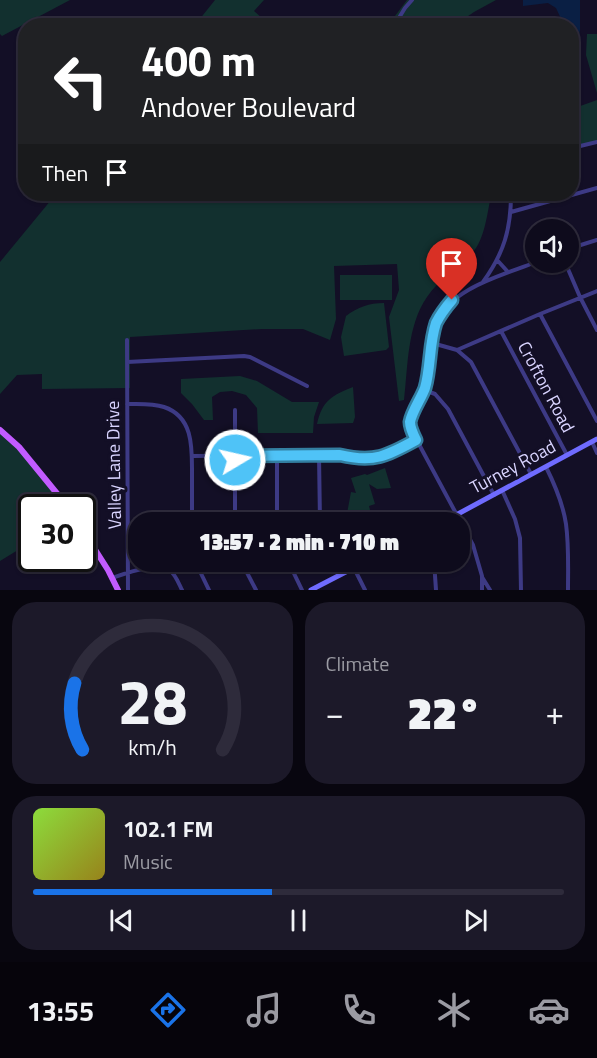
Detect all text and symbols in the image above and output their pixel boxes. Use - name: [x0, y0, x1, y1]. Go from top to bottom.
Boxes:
- text: 400 m: [141, 28, 256, 92]
- icon: left: [42, 42, 120, 120]
- text: Andover Boulevard: [141, 86, 356, 127]
- text: Then: [42, 156, 88, 190]
- icon: arrive: [100, 156, 133, 189]
- map controls: [525, 219, 579, 273]
- button: sound: [525, 219, 579, 273]
- pin: [426, 238, 477, 300]
- icon: arrive: [435, 247, 468, 280]
- street label: Crofton Road: [511, 336, 582, 437]
- street label: Valley Lane Drive: [99, 400, 128, 530]
- position arrow: [203, 428, 267, 492]
- street label: Turney Road: [465, 433, 561, 501]
- speed limit sign: 30: [18, 494, 96, 572]
- text: 13:57 · 2 min · 710 m: [199, 525, 399, 559]
- text: Climate: [326, 648, 389, 679]
- text: 28: [117, 653, 187, 748]
- text: 22°: [408, 678, 482, 746]
- text: −: [326, 688, 344, 738]
- text: +: [546, 688, 564, 738]
- text: km/h: [128, 731, 177, 763]
- text: 102.1 FM: [123, 812, 213, 846]
- text: Music: [123, 846, 173, 877]
- icon: previous: [105, 904, 138, 937]
- icon: pause: [282, 904, 315, 937]
- icon: next: [459, 904, 492, 937]
- icon: directions: [147, 989, 189, 1031]
- icon: music: [243, 989, 285, 1031]
- icon: phone: [338, 989, 380, 1031]
- icon: climate: [433, 989, 475, 1031]
- icon: car: [528, 989, 570, 1031]
- text: 13:55: [27, 990, 94, 1031]

